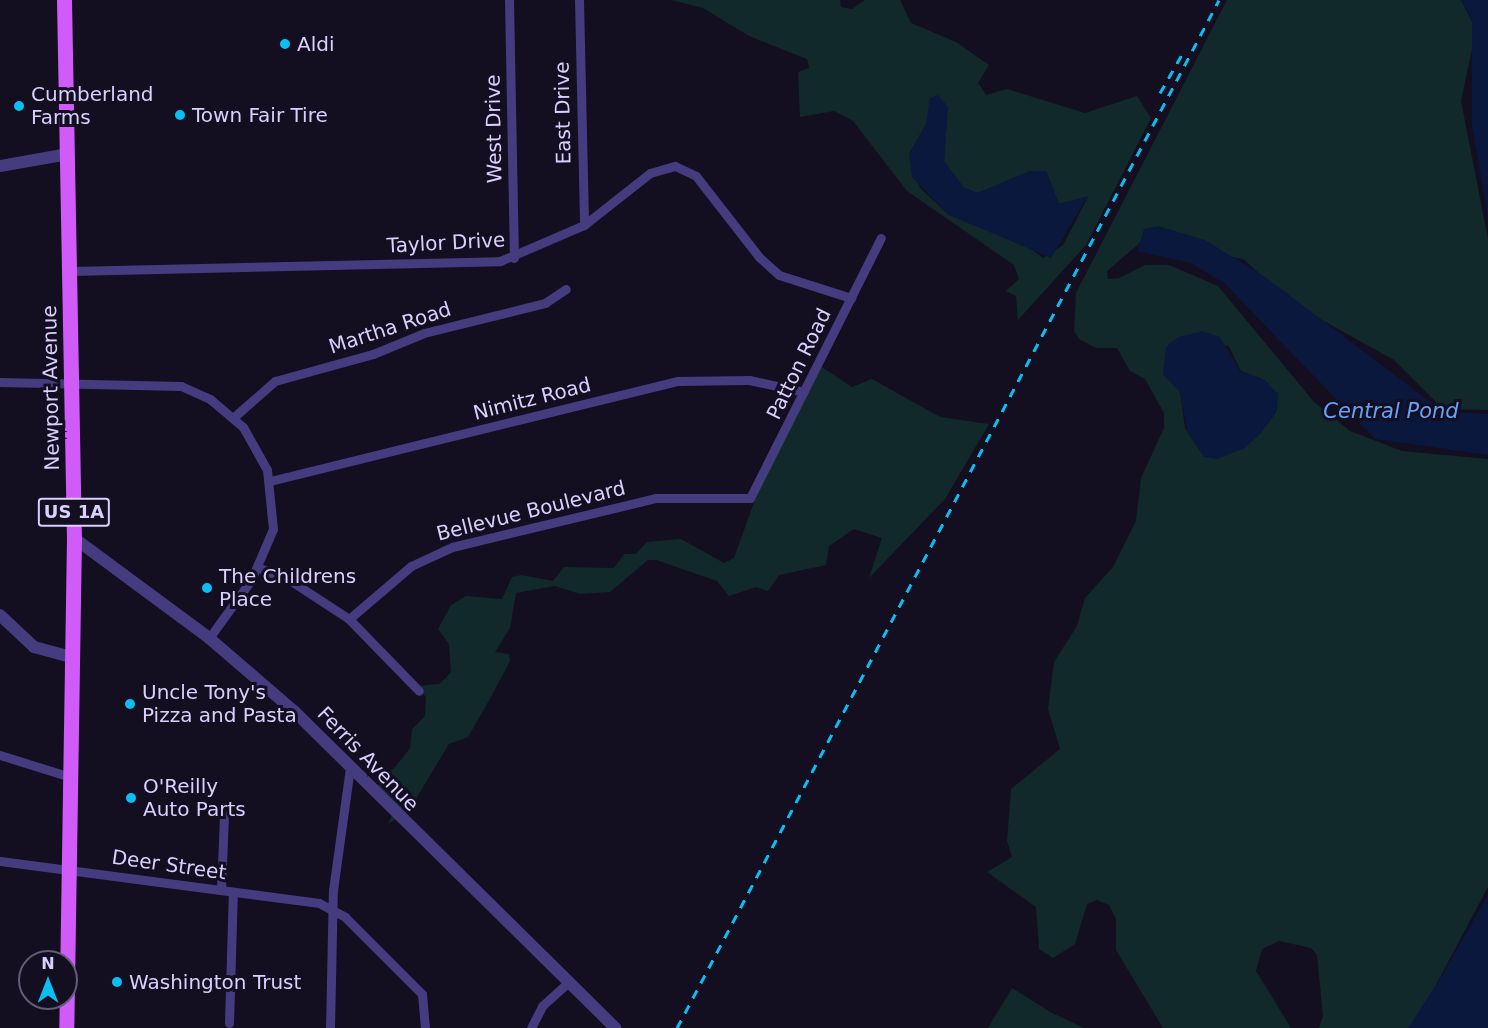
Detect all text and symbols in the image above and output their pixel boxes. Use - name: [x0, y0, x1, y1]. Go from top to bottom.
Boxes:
- place label: Aldi: [297, 32, 334, 56]
- marker: Aldi: [278, 37, 292, 51]
- street label: East Drive: [550, 61, 576, 165]
- street label: West Drive: [481, 74, 507, 184]
- place label: Cumberland Farms: [31, 83, 154, 130]
- marker: Cumberland Farms: [12, 99, 26, 113]
- place label: Town Fair Tire: [192, 103, 328, 127]
- marker: Town Fair Tire: [173, 108, 187, 122]
- street label: Taylor Drive: [386, 228, 506, 258]
- street label: Martha Road: [326, 297, 454, 359]
- street label: Newport Avenue: [38, 305, 64, 471]
- street label: Patton Road: [762, 305, 836, 423]
- street label: Nimitz Road: [471, 373, 593, 425]
- water label: Central Pond: [1323, 398, 1459, 424]
- street label: Bellevue Boulevard: [434, 476, 628, 546]
- road number: US 1A: [36, 497, 112, 527]
- place label: The Childrens Place: [219, 564, 356, 611]
- marker: The Childrens Place: [200, 581, 214, 595]
- place label: Uncle Tony's Pizza and Pasta: [142, 680, 297, 727]
- marker: Uncle Tony's Pizza and Pasta: [123, 697, 137, 711]
- street label: Ferris Avenue: [312, 702, 424, 816]
- place label: O'Reilly Auto Parts: [143, 774, 246, 821]
- marker: O'Reilly Auto Parts: [124, 791, 138, 805]
- street label: Deer Street: [110, 845, 228, 885]
- north arrow: [18, 950, 78, 1010]
- text: N: [41, 954, 55, 973]
- place label: Washington Trust: [129, 970, 301, 994]
- marker: Washington Trust: [110, 975, 124, 989]

